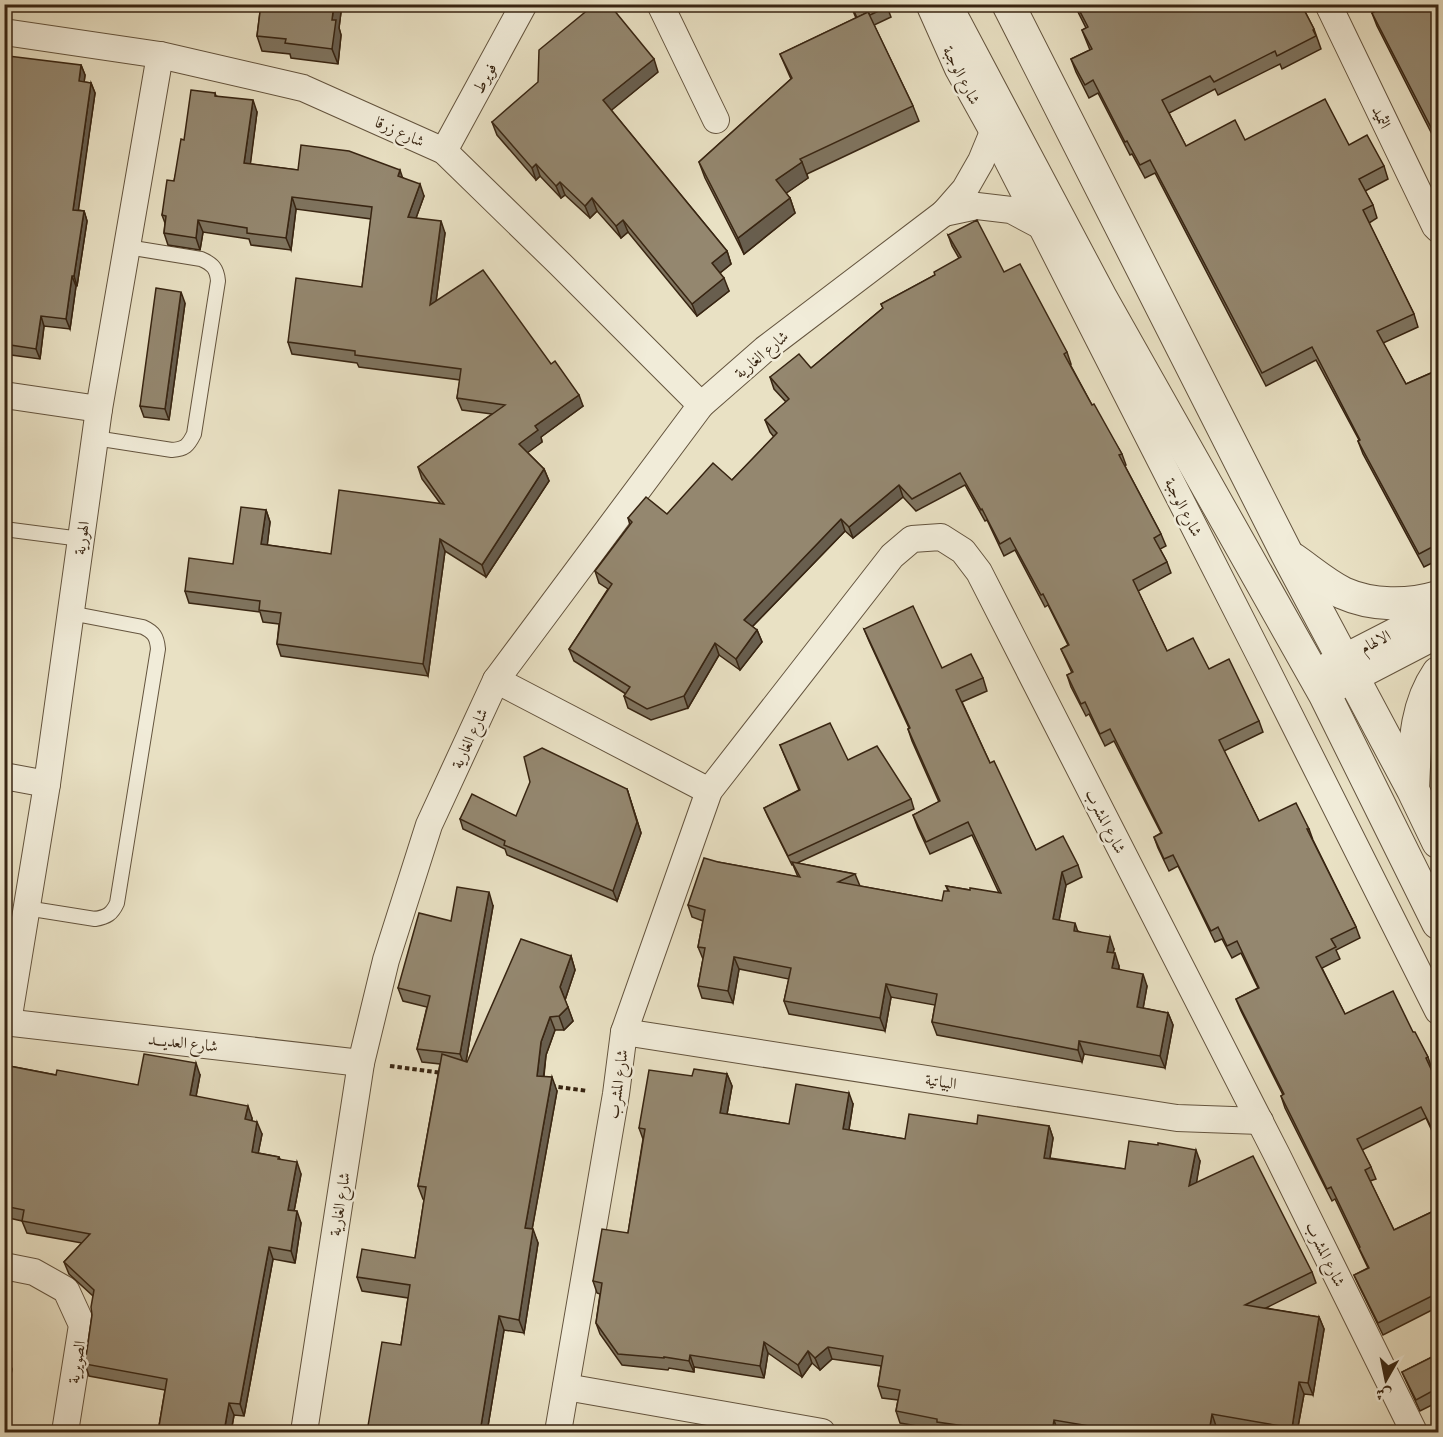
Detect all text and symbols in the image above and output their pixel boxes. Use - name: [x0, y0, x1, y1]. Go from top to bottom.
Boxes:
- street label: شارع الوجبة: [935, 43, 984, 110]
- street label: فويرط: [468, 60, 503, 98]
- street label: الثميد: [1365, 103, 1395, 133]
- street label: شارع زرقا: [370, 112, 427, 154]
- street label: شارع الغارية: [731, 326, 795, 385]
- street label: شارع الوجبة: [1157, 475, 1206, 542]
- street label: الهورية: [70, 520, 96, 557]
- street label: الالهام: [1357, 626, 1396, 662]
- street label: شارع الغارية: [447, 705, 495, 773]
- street label: شارع المشرب: [1078, 786, 1130, 858]
- street label: شارع العديـــد: [147, 1029, 219, 1060]
- street label: شارع المشرب: [603, 1048, 636, 1121]
- street label: البياتية: [923, 1070, 958, 1096]
- street label: شارع الغارية: [325, 1171, 358, 1238]
- street label: شارع المشرب: [1298, 1219, 1349, 1292]
- street label: الصويرية: [64, 1339, 92, 1385]
- north arrow: [1356, 1350, 1416, 1410]
- text: ش: [1374, 1381, 1394, 1405]

